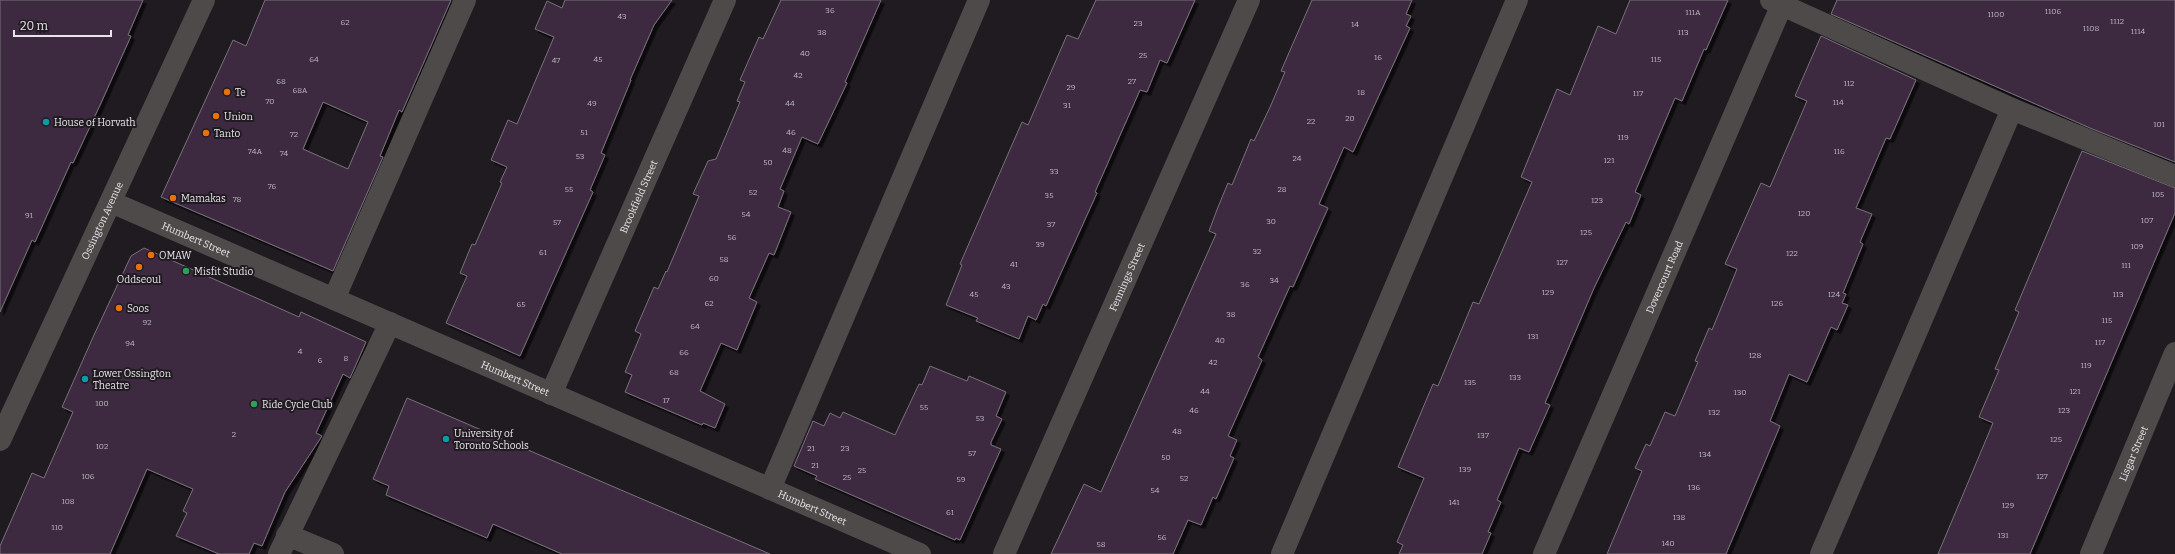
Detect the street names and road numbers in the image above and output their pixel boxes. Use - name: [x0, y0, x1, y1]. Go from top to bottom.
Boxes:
- street label: Brookfield Street: [618, 158, 661, 235]
- street label: Ossington Avenue: [79, 180, 126, 262]
- street label: Humbert Street: [160, 220, 232, 260]
- street label: Dovercourt Road: [1644, 239, 1686, 315]
- street label: Fennings Street: [1107, 241, 1148, 313]
- street label: Humbert Street: [479, 359, 551, 399]
- street label: Lisgar Street: [2117, 424, 2151, 483]
- street label: Humbert Street: [776, 488, 848, 528]

